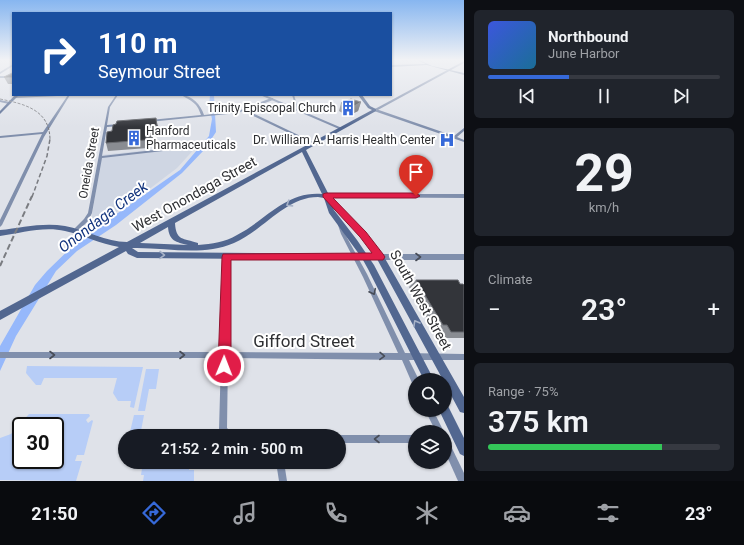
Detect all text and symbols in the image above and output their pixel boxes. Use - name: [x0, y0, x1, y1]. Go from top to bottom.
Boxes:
- text: 110 m: [98, 27, 177, 60]
- icon: right: [32, 28, 84, 80]
- text: Northbound: [548, 28, 629, 46]
- text: June Harbor: [548, 46, 620, 61]
- text: Seymour Street: [98, 61, 221, 82]
- icon: previous: [516, 85, 538, 107]
- icon: pause: [593, 85, 615, 107]
- icon: next: [670, 85, 692, 107]
- building icon: Trinity Episcopal Church: [339, 99, 357, 117]
- place label: Trinity Episcopal Church: [207, 101, 336, 115]
- place label: Hanford Pharmaceuticals: [146, 124, 236, 152]
- street label: Oneida Street: [76, 126, 102, 200]
- building icon: Hanford Pharmaceuticals: [125, 129, 143, 147]
- hospital icon: Dr. William A. Harris Health Center: [438, 131, 456, 149]
- place label: Dr. William A. Harris Health Center: [253, 133, 435, 147]
- text: 29: [574, 143, 634, 204]
- street label: West Onondaga Street: [129, 153, 259, 235]
- pin: [399, 155, 433, 196]
- icon: arrive: [405, 161, 427, 183]
- water label: Onondaga Creek: [55, 177, 152, 256]
- one-way arrow: [286, 200, 293, 207]
- text: km/h: [589, 200, 619, 215]
- street label: South West Street: [387, 247, 455, 353]
- one-way arrow: [159, 251, 165, 259]
- one-way arrow: [415, 253, 421, 261]
- text: Climate: [488, 272, 532, 287]
- one-way arrow: [368, 288, 376, 295]
- text: 23°: [581, 292, 627, 327]
- text: −: [488, 297, 501, 322]
- text: +: [708, 297, 720, 322]
- one-way arrow: [414, 320, 421, 327]
- street label: Gifford Street: [253, 331, 355, 351]
- position arrow: [203, 345, 245, 387]
- one-way arrow: [49, 351, 55, 359]
- one-way arrow: [179, 351, 185, 359]
- one-way arrow: [379, 352, 385, 360]
- map controls: [408, 373, 452, 469]
- button: search: [408, 373, 452, 417]
- text: Range · 75%: [488, 384, 558, 399]
- text: 375 km: [488, 404, 589, 439]
- speed limit sign: 30: [12, 417, 64, 469]
- button: layers: [408, 425, 452, 469]
- one-way arrow: [374, 435, 380, 443]
- text: 21:52 · 2 min · 500 m: [161, 440, 303, 458]
- icon: directions: [140, 499, 168, 527]
- icon: music: [231, 499, 259, 527]
- icon: phone: [322, 499, 350, 527]
- icon: climate: [413, 499, 441, 527]
- icon: car: [503, 499, 531, 527]
- icon: filters: [594, 499, 622, 527]
- text: 21:50: [31, 503, 78, 524]
- text: 23°: [685, 503, 713, 524]

